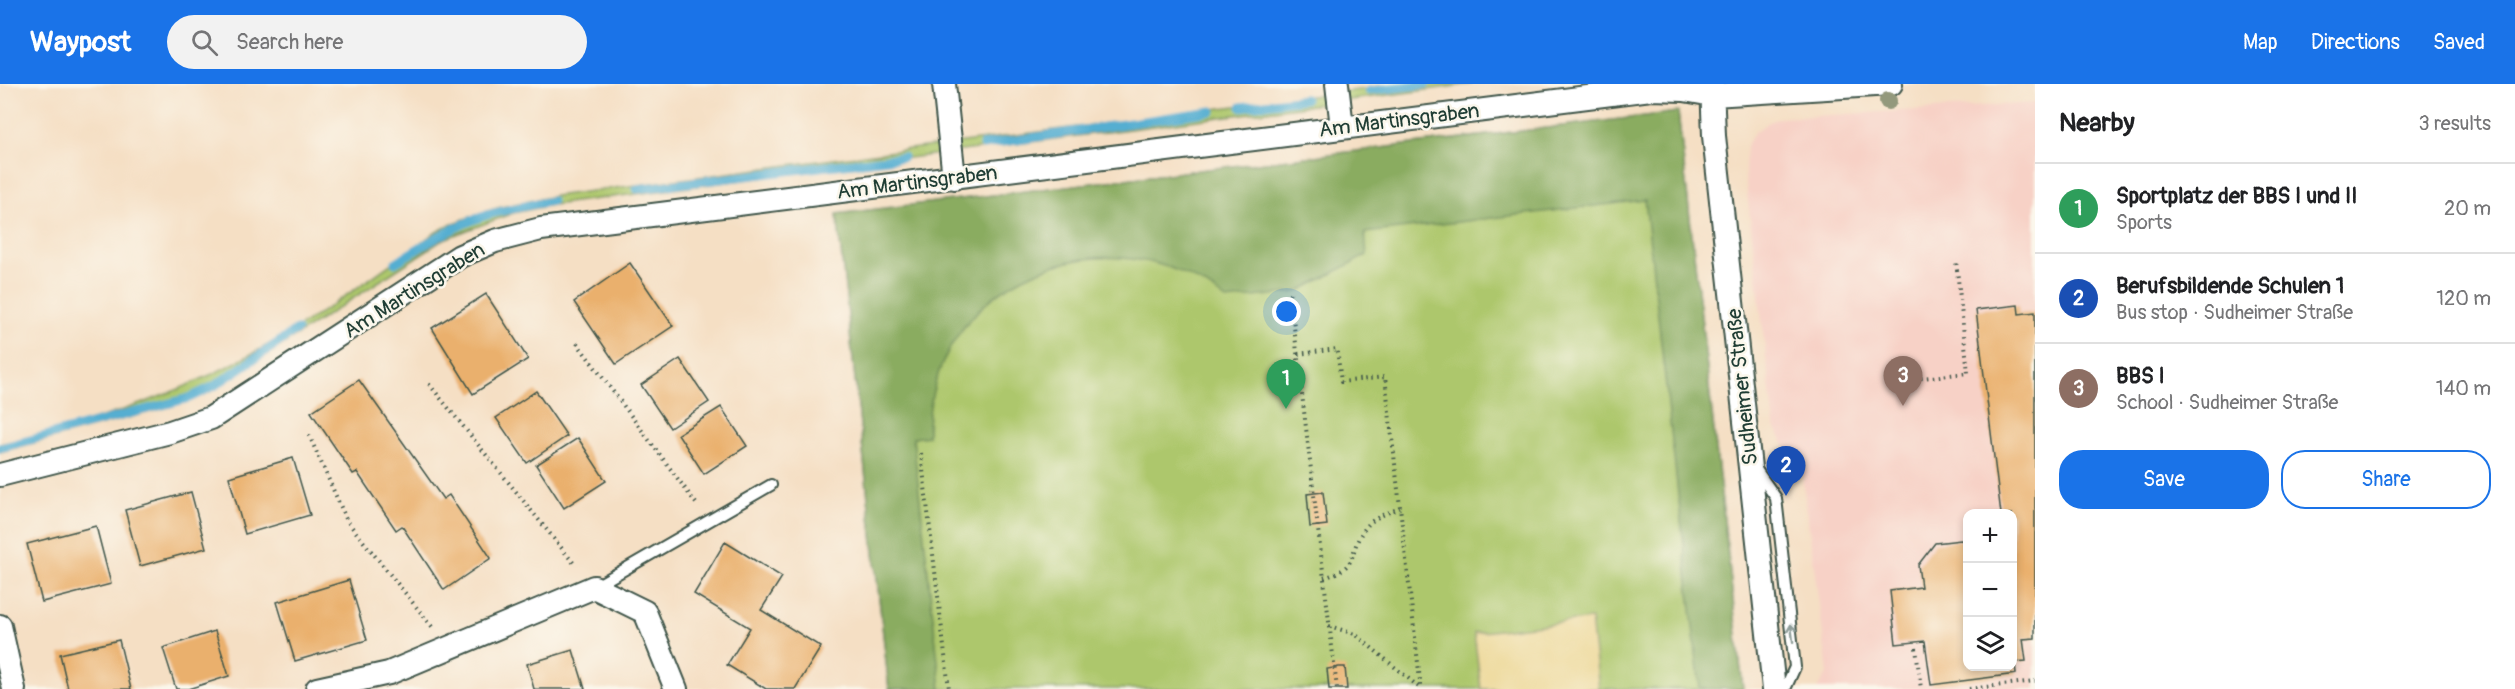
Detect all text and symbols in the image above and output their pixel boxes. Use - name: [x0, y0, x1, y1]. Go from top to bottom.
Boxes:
- search box: [167, 15, 587, 69]
- text: Waypost: [30, 25, 131, 60]
- icon: search: [188, 26, 221, 59]
- text: Search here: [236, 28, 343, 56]
- text: Map: [2243, 29, 2278, 56]
- text: Directions: [2311, 29, 2400, 56]
- text: Saved: [2433, 29, 2485, 56]
- street label: Am Martinsgraben: [1317, 97, 1481, 144]
- text: Nearby: [2059, 107, 2135, 139]
- text: 3 results: [2419, 111, 2491, 136]
- street label: Am Martinsgraben: [835, 159, 999, 206]
- text: Sportplatz der BBS I und II: [2116, 182, 2357, 210]
- text: 1: [2075, 196, 2082, 221]
- text: 20 m: [2444, 196, 2491, 221]
- text: Sports: [2116, 210, 2172, 235]
- street label: Am Martinsgraben: [339, 236, 490, 345]
- text: Berufsbildende Schulen 1: [2116, 272, 2344, 300]
- text: 2: [2073, 286, 2084, 311]
- text: 120 m: [2436, 286, 2491, 311]
- your location: [1272, 297, 1301, 326]
- text: Bus stop · Sudheimer Straße: [2116, 300, 2353, 325]
- street label: Sudheimer Straße: [1721, 307, 1764, 467]
- pin: 3: [1884, 356, 1922, 406]
- pin: 1: [1266, 360, 1306, 409]
- text: BBS I: [2116, 362, 2165, 390]
- text: 3: [2073, 376, 2084, 401]
- text: 140 m: [2436, 376, 2491, 401]
- text: School · Sudheimer Straße: [2116, 390, 2338, 415]
- pin: 2: [1766, 446, 1806, 496]
- button: Save: [2059, 450, 2269, 509]
- button: Share: [2281, 450, 2491, 509]
- map controls: [1963, 509, 2017, 671]
- button: +: [1963, 509, 2017, 563]
- button: −: [1963, 563, 2017, 617]
- button: layers: [1963, 617, 2017, 671]
- one-way arrow: [1786, 624, 1797, 644]

